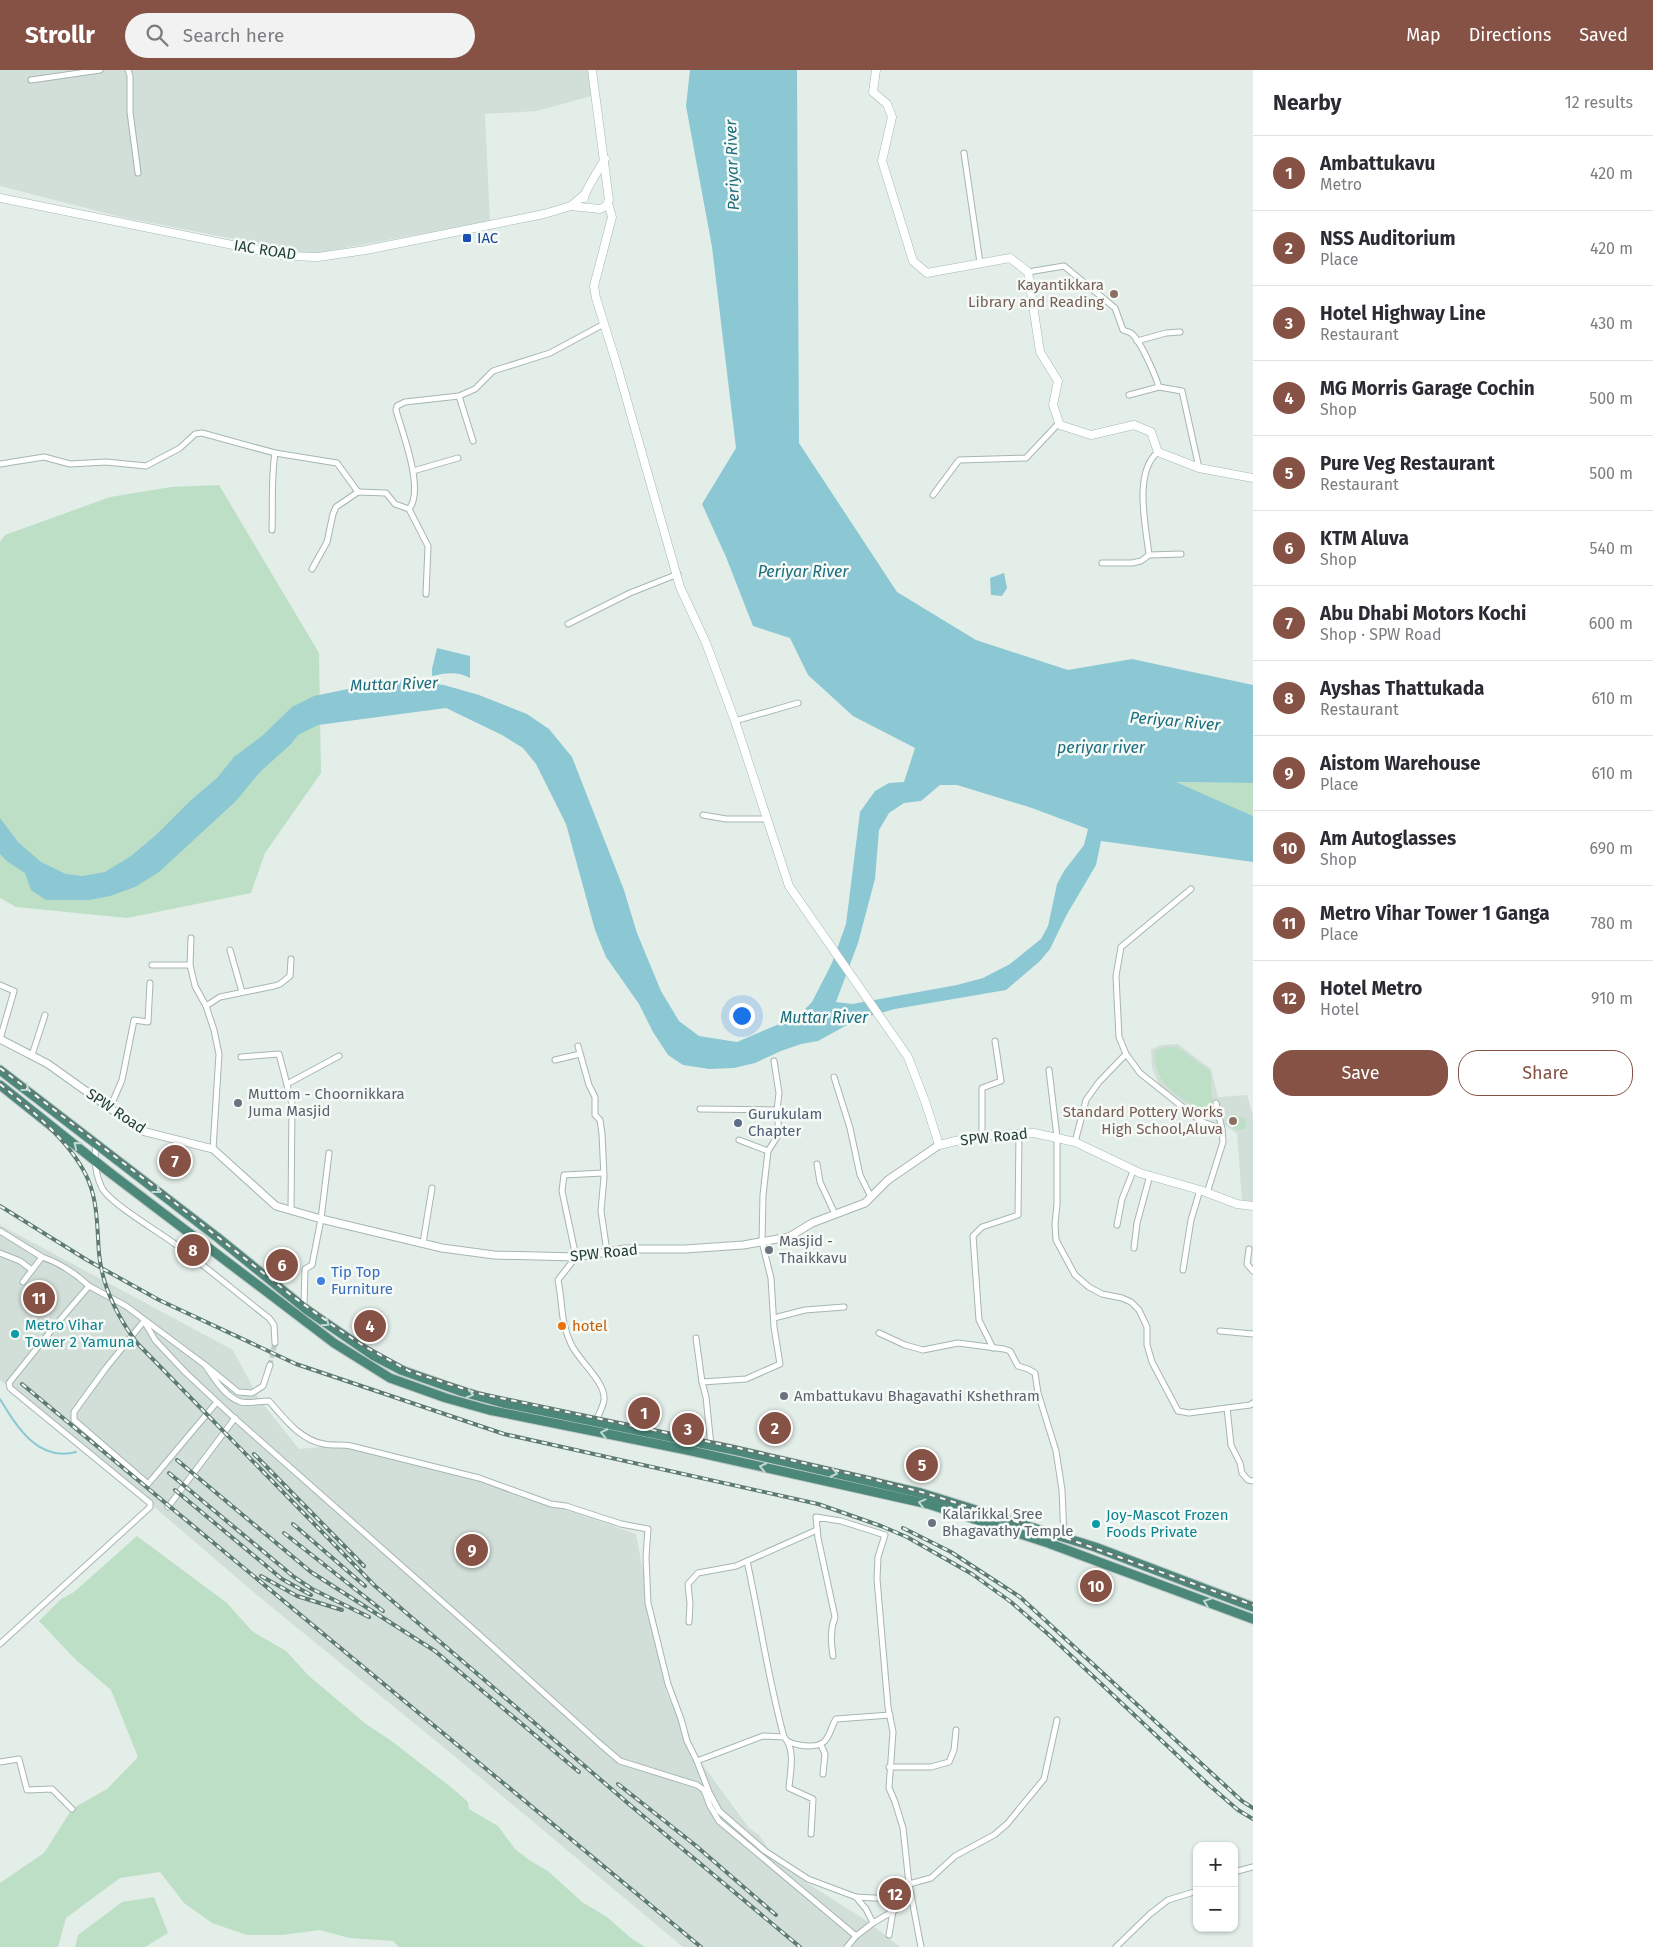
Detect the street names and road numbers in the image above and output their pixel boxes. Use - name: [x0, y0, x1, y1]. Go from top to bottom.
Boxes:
- street label: IAC ROAD: [233, 236, 297, 264]
- street label: SPW Road: [83, 1085, 149, 1137]
- street label: SPW Road: [959, 1125, 1029, 1149]
- street label: SPW Road: [569, 1241, 639, 1265]

